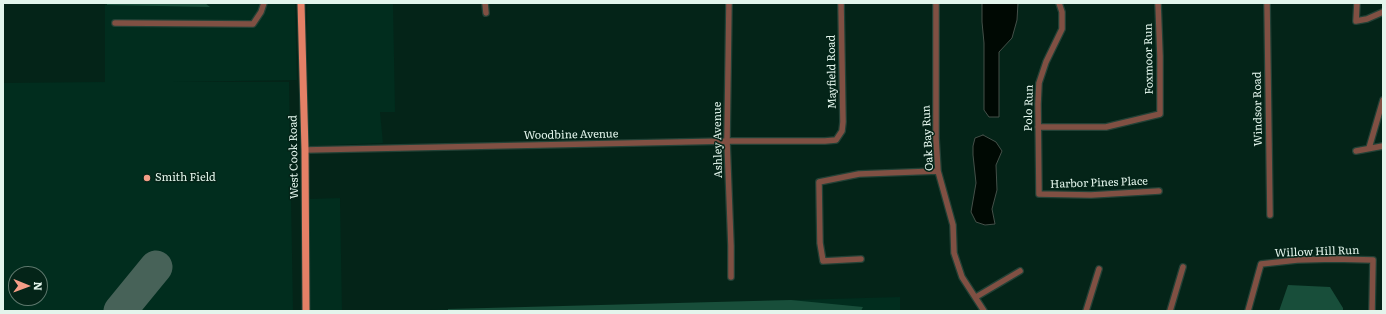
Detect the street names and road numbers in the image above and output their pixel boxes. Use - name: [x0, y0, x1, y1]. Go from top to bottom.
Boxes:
- street label: Foxmoor Run: [1142, 23, 1156, 95]
- street label: Mayfield Road: [825, 35, 839, 109]
- street label: Windsor Road: [1251, 71, 1265, 147]
- street label: Polo Run: [1022, 84, 1036, 132]
- street label: Ashley Avenue: [711, 102, 725, 178]
- street label: Oak Bay Run: [920, 105, 936, 171]
- street label: West Cook Road: [287, 115, 301, 199]
- street label: Woodbine Avenue: [524, 128, 618, 142]
- street label: Harbor Pines Place: [1050, 175, 1148, 191]
- street label: Willow Hill Run: [1274, 244, 1360, 260]

